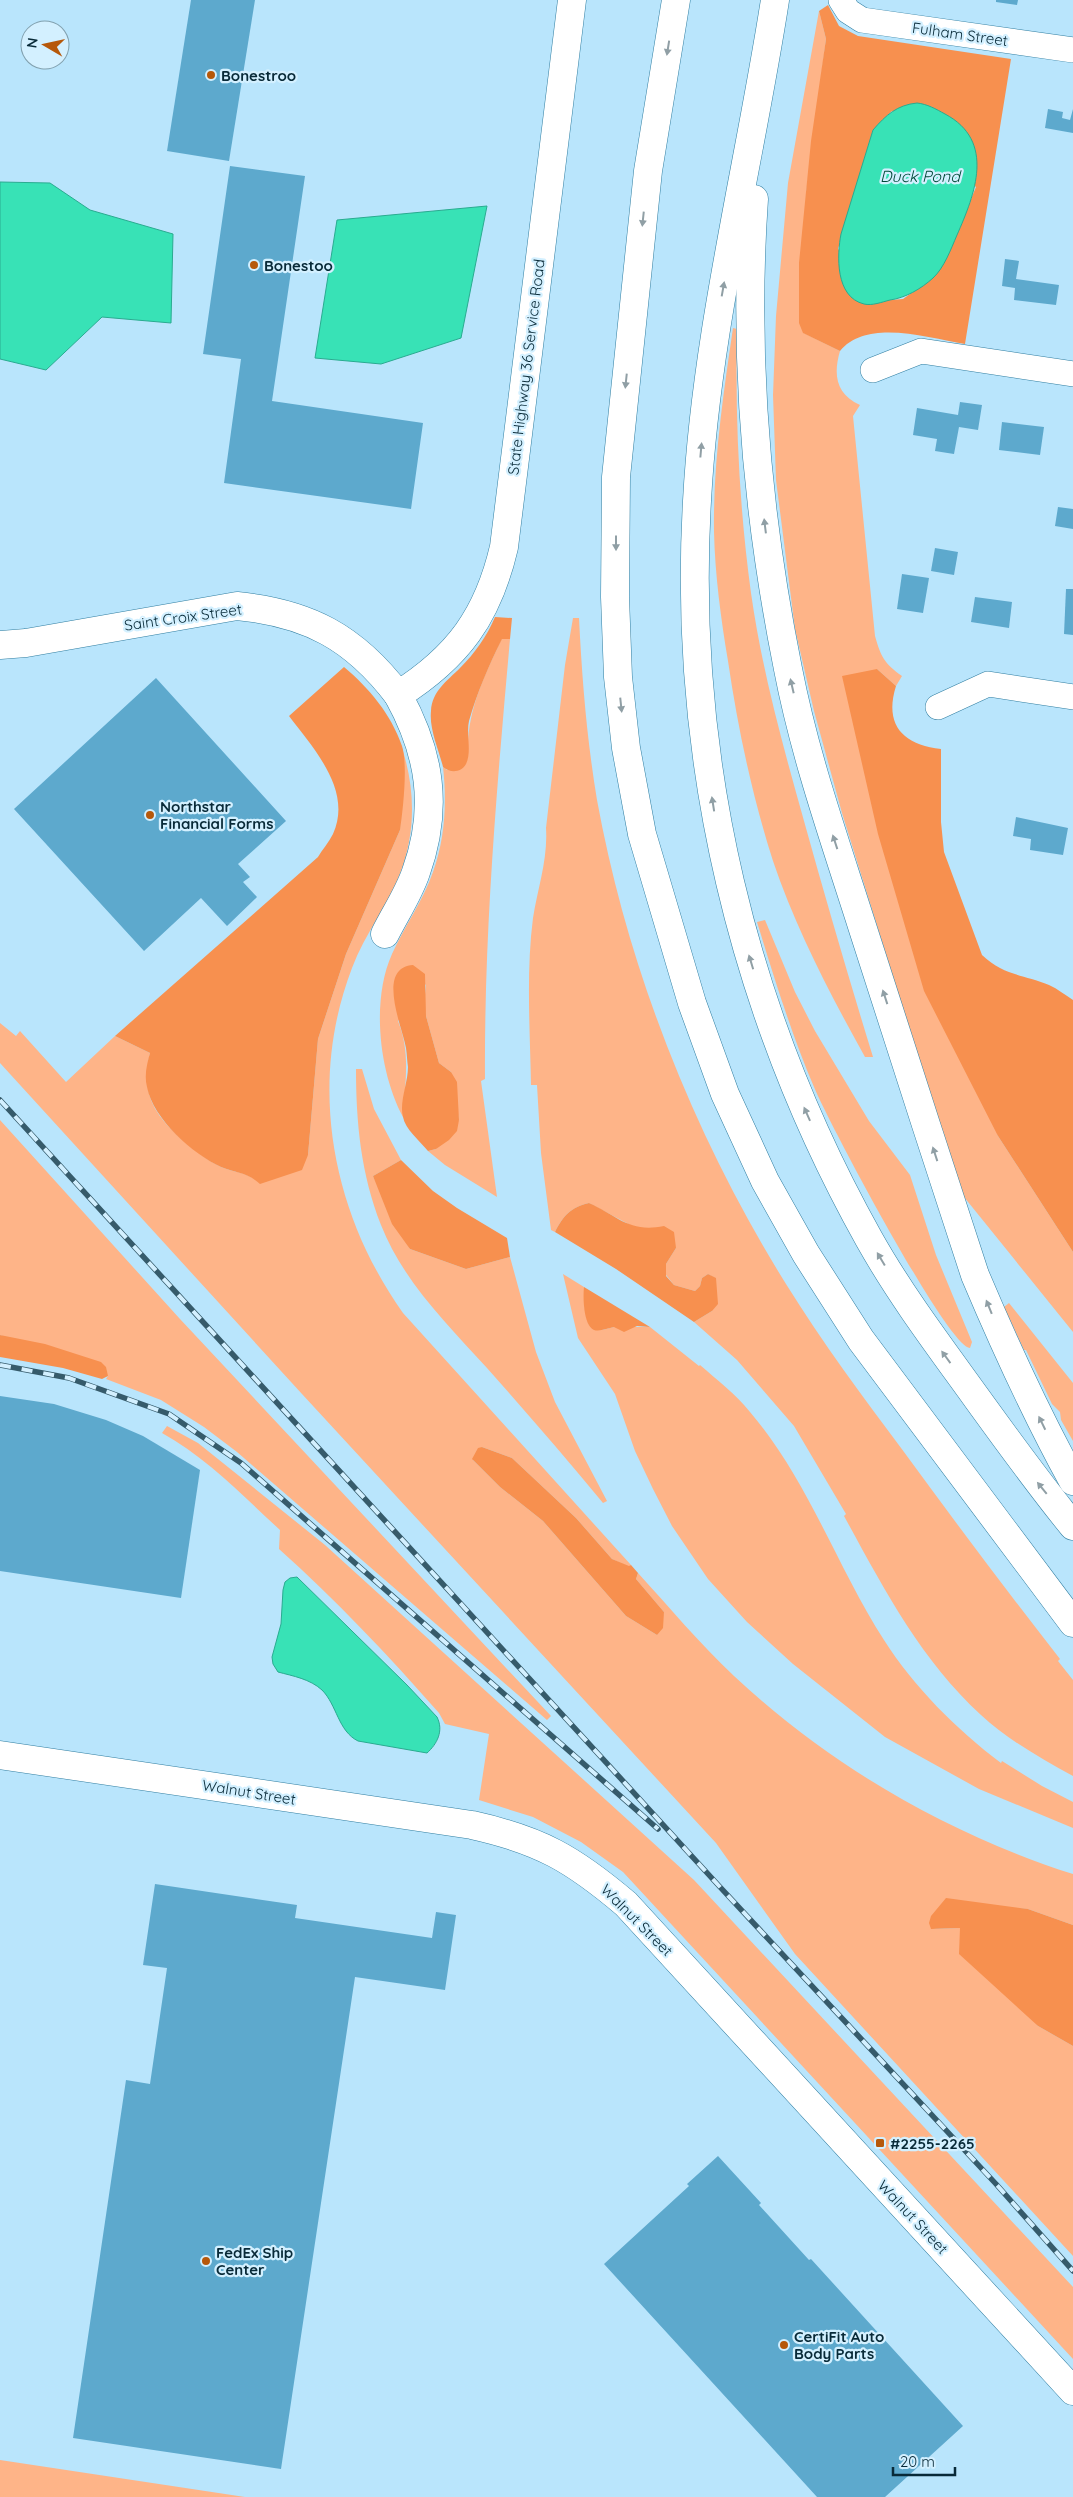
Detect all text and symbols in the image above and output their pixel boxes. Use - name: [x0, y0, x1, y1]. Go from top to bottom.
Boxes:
- street label: Fulham Street: [911, 18, 1009, 50]
- north arrow: [20, 20, 70, 70]
- text: N: [22, 36, 42, 49]
- one-way arrow: [664, 40, 672, 56]
- place label: Bonestroo: [221, 66, 296, 85]
- marker: Bonestroo: [205, 69, 217, 81]
- water label: Duck Pond: [880, 166, 962, 186]
- one-way arrow: [639, 211, 647, 227]
- place label: Bonestoo: [264, 256, 333, 275]
- street label: State Highway 36 Service Road: [503, 258, 549, 476]
- marker: Bonestoo: [248, 259, 260, 271]
- one-way arrow: [720, 281, 728, 297]
- one-way arrow: [622, 373, 630, 389]
- one-way arrow: [697, 442, 705, 458]
- one-way arrow: [760, 517, 768, 533]
- one-way arrow: [612, 535, 620, 551]
- street label: Saint Croix Street: [123, 599, 243, 635]
- one-way arrow: [788, 678, 796, 693]
- one-way arrow: [618, 697, 626, 713]
- one-way arrow: [709, 796, 717, 812]
- place label: Northstar Financial Forms: [160, 797, 273, 833]
- marker: Northstar Financial Forms: [144, 809, 156, 821]
- one-way arrow: [831, 835, 839, 850]
- one-way arrow: [746, 955, 754, 970]
- one-way arrow: [880, 989, 888, 1004]
- one-way arrow: [802, 1107, 810, 1121]
- one-way arrow: [931, 1146, 939, 1161]
- one-way arrow: [876, 1253, 885, 1266]
- one-way arrow: [984, 1300, 992, 1314]
- one-way arrow: [941, 1350, 951, 1363]
- one-way arrow: [1038, 1416, 1046, 1430]
- one-way arrow: [1037, 1482, 1048, 1495]
- street label: Walnut Street: [201, 1775, 297, 1809]
- street label: Walnut Street: [597, 1880, 677, 1960]
- place label: #2255-2265: [890, 2134, 975, 2153]
- marker: #2255-2265: [874, 2137, 886, 2149]
- street label: Walnut Street: [874, 2176, 952, 2258]
- place label: FedEx Ship Center: [216, 2243, 293, 2279]
- marker: FedEx Ship Center: [200, 2255, 212, 2267]
- place label: CertiFit Auto Body Parts: [794, 2327, 884, 2363]
- marker: CertiFit Auto Body Parts: [778, 2339, 790, 2351]
- scale bar: [893, 2444, 956, 2476]
- text: 20 m: [900, 2452, 935, 2471]

